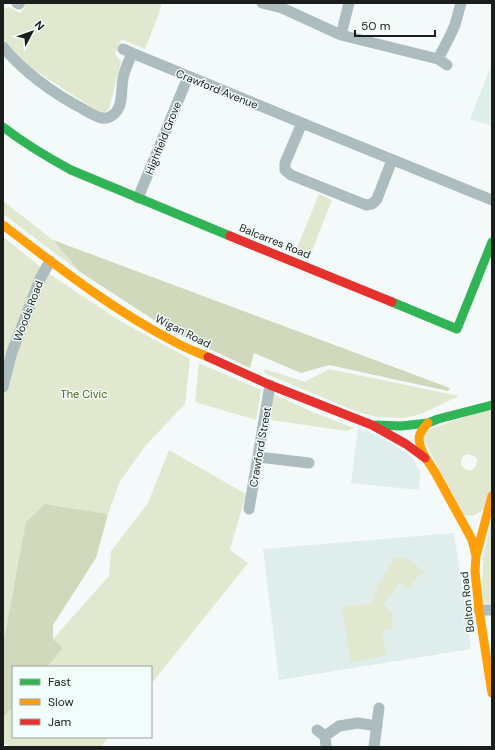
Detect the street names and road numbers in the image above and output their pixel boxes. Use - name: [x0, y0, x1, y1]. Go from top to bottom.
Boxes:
- street label: Crawford Avenue: [174, 66, 260, 112]
- street label: Highfield Grove: [142, 99, 184, 177]
- street label: Balcarres Road: [237, 220, 313, 262]
- street label: Woods Road: [10, 278, 46, 343]
- street label: Wigan Road: [153, 311, 213, 351]
- street label: Crawford Street: [246, 406, 274, 488]
- street label: Bolton Road: [457, 571, 477, 633]

